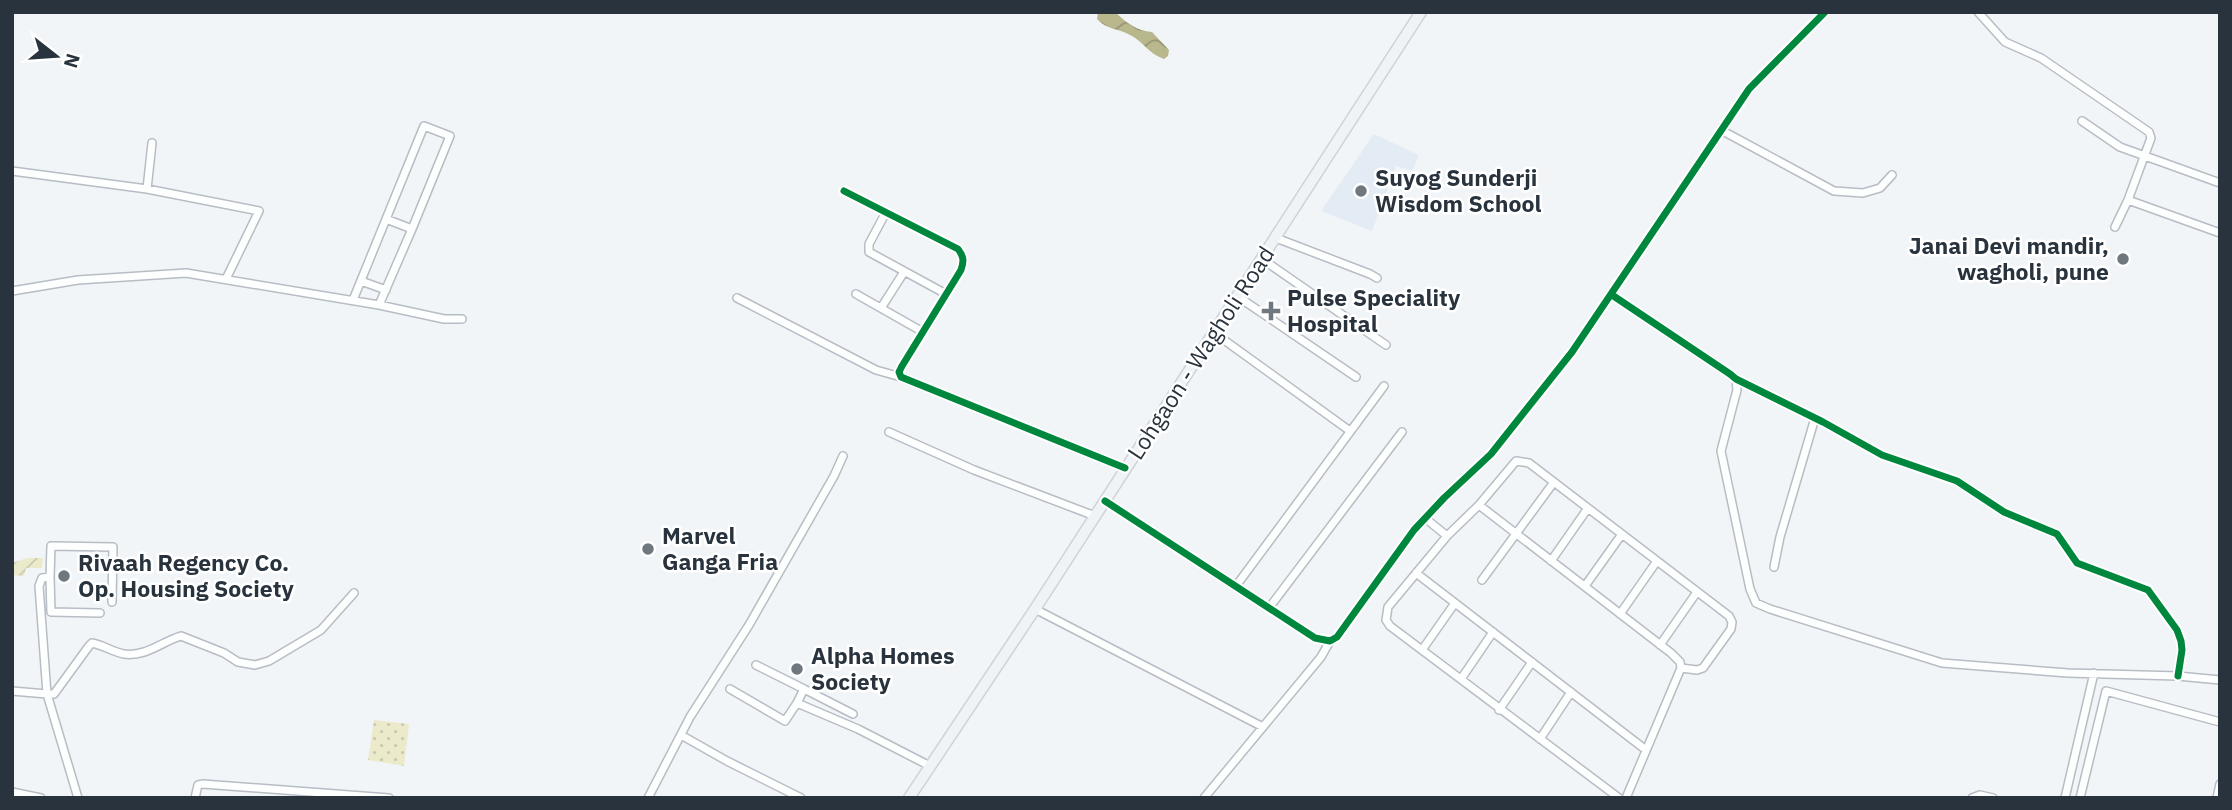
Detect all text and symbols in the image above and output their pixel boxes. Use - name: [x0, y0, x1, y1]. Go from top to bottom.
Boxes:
- north arrow: [21, 21, 91, 91]
- text: N: [59, 51, 86, 71]
- place label: Suyog Sunderji Wisdom School: [1375, 162, 1541, 218]
- marker: Suyog Sunderji Wisdom School: [1353, 183, 1369, 199]
- place label: Janai Devi mandir, wagholi, pune: [1909, 230, 2109, 286]
- street label: Lohgaon - Wagholi Road: [1120, 240, 1280, 465]
- marker: Janai Devi mandir, wagholi, pune: [2115, 251, 2131, 267]
- place label: Pulse Speciality Hospital: [1287, 282, 1461, 338]
- marker: Pulse Speciality Hospital: [1261, 301, 1281, 321]
- place label: Marvel Ganga Fria: [662, 520, 778, 576]
- marker: Marvel Ganga Fria: [640, 541, 656, 557]
- place label: Rivaah Regency Co. Op. Housing Society: [78, 547, 294, 603]
- marker: Rivaah Regency Co. Op. Housing Society: [56, 568, 72, 584]
- place label: Alpha Homes Society: [811, 640, 955, 696]
- marker: Alpha Homes Society: [789, 661, 805, 677]

